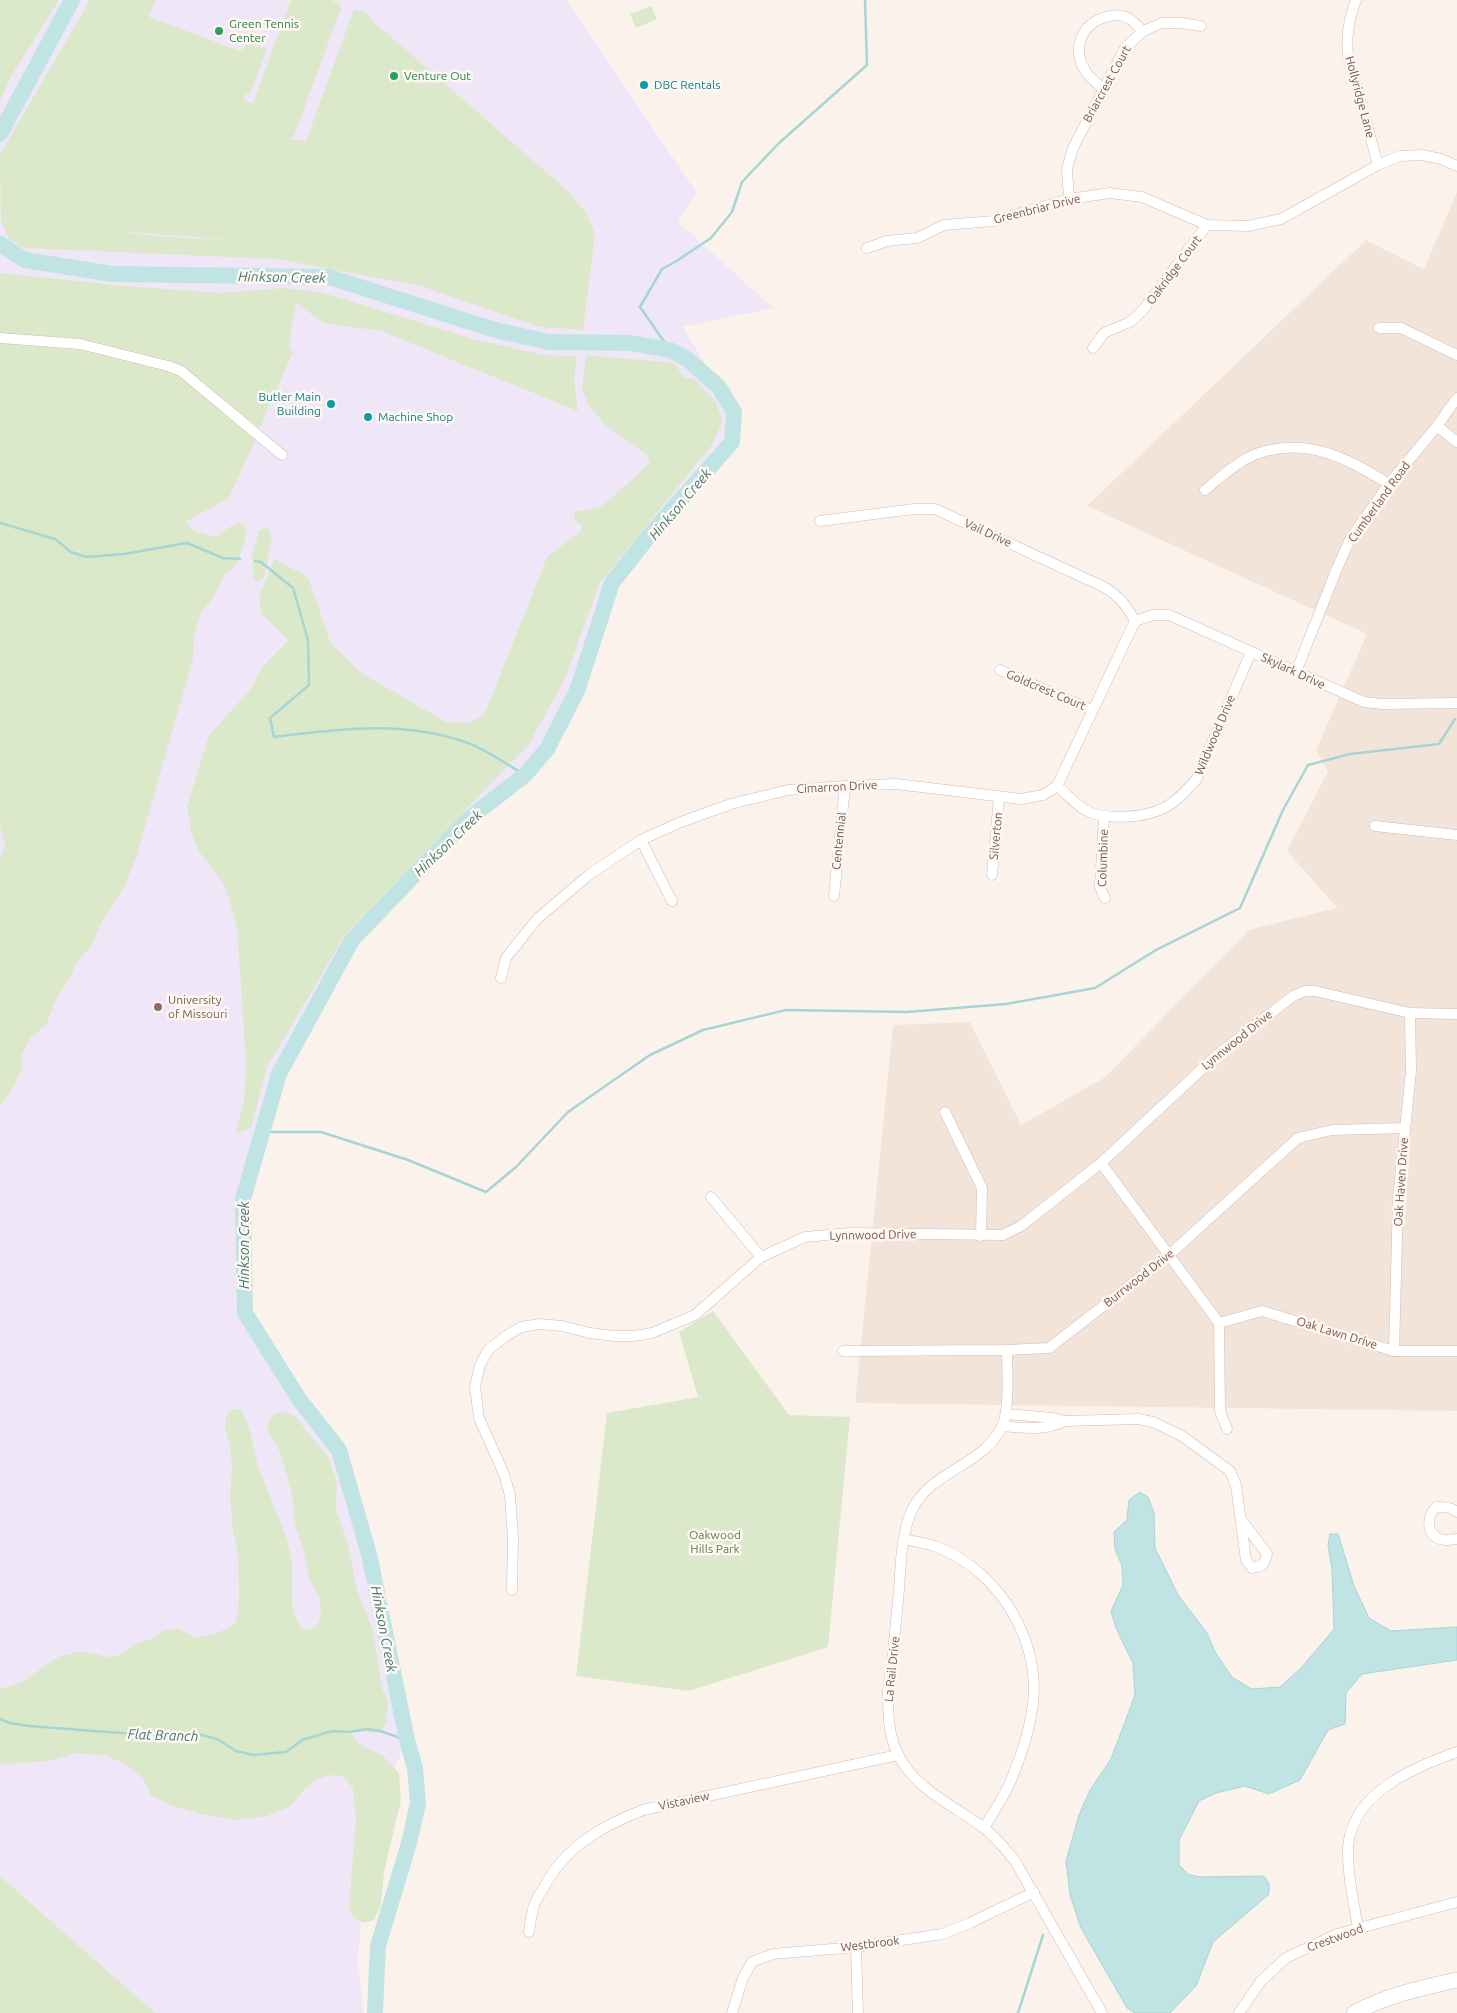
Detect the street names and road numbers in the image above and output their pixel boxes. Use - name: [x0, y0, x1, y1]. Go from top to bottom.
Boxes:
- street label: Briarcrest Court: [1080, 43, 1133, 124]
- street label: Hollyridge Lane: [1343, 55, 1378, 139]
- street label: Greenbriar Drive: [992, 191, 1082, 226]
- street label: Oakridge Court: [1144, 233, 1204, 307]
- street label: Cumberland Road: [1345, 459, 1412, 544]
- street label: Vail Drive: [962, 516, 1014, 549]
- street label: Skylark Drive: [1259, 650, 1327, 691]
- street label: Goldcrest Court: [1005, 667, 1088, 712]
- street label: Wildwood Drive: [1192, 693, 1237, 777]
- street label: Cimarron Drive: [796, 778, 878, 795]
- street label: Centennial: [829, 811, 848, 871]
- street label: Silverton: [987, 811, 1004, 860]
- street label: Columbine: [1095, 829, 1110, 887]
- street label: Lynnwood Drive: [1199, 1007, 1275, 1072]
- street label: Oak Haven Drive: [1391, 1137, 1410, 1227]
- street label: Lynnwood Drive: [829, 1227, 917, 1242]
- street label: Burrwood Drive: [1101, 1246, 1176, 1309]
- street label: Oak Lawn Drive: [1295, 1314, 1379, 1351]
- street label: La Rail Drive: [882, 1636, 901, 1702]
- street label: Vistaview: [657, 1789, 711, 1812]
- street label: Crestwood: [1305, 1921, 1365, 1954]
- street label: Westbrook: [840, 1933, 900, 1954]

